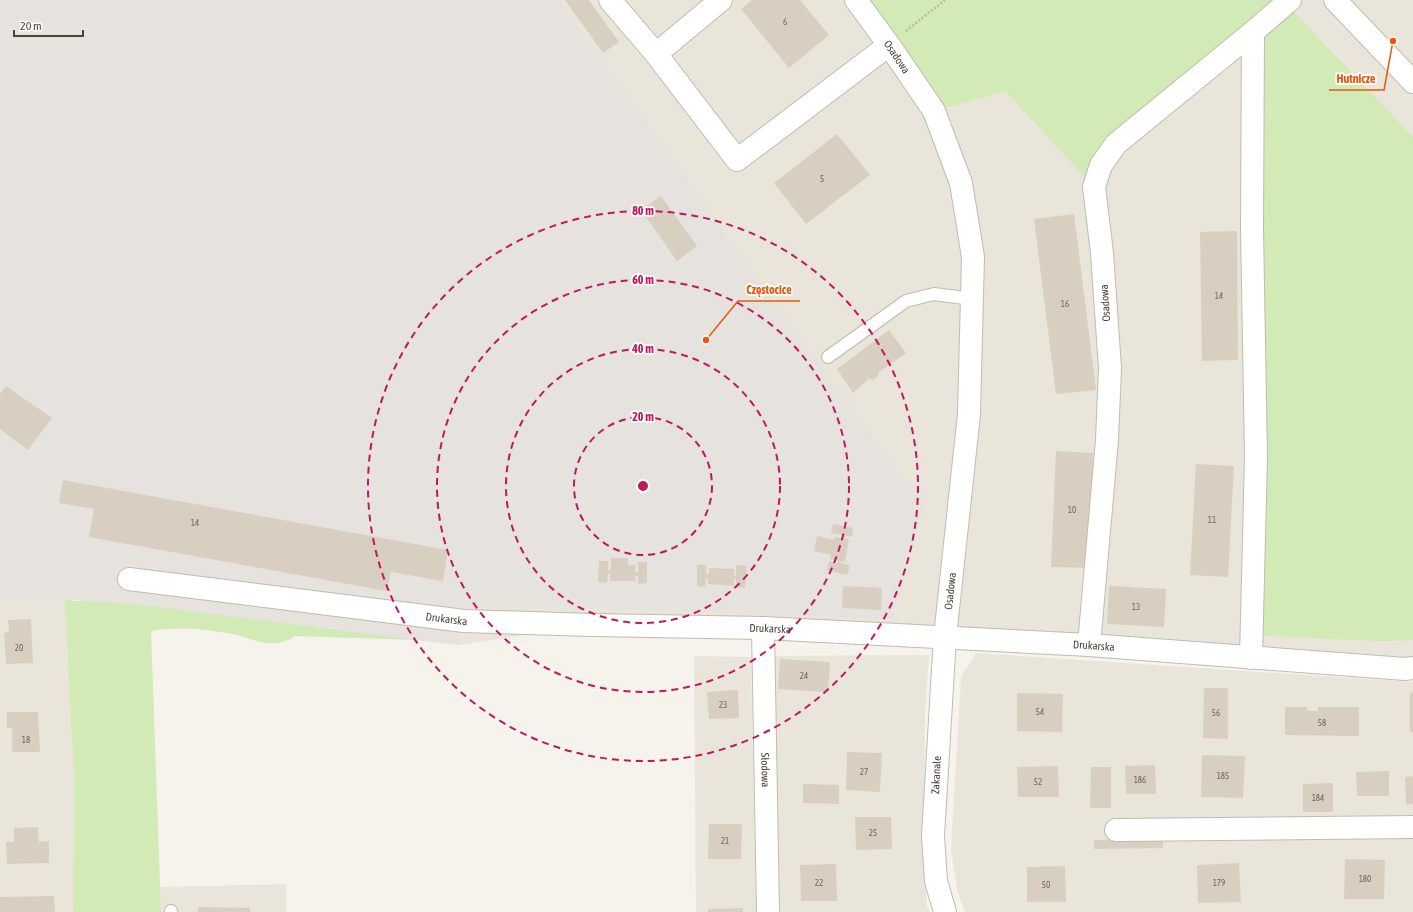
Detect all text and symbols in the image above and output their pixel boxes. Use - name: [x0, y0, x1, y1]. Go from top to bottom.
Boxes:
- scale bar: [14, 12, 83, 38]
- house number: 6: [783, 17, 787, 27]
- text: 20 m: [20, 19, 42, 33]
- street label: Osadowa: [882, 38, 912, 76]
- callout: Hutnicze: [1329, 66, 1384, 90]
- text: Hutnicze: [1337, 72, 1376, 86]
- house number: 5: [820, 174, 824, 184]
- text: 80 m: [632, 204, 654, 218]
- text: 60 m: [632, 273, 654, 287]
- callout: Częstocice: [738, 277, 800, 301]
- text: Częstocice: [746, 283, 792, 297]
- street label: Osadowa: [1098, 284, 1112, 322]
- house number: 14: [1215, 291, 1223, 301]
- house number: 16: [1061, 299, 1069, 309]
- text: 40 m: [631, 342, 654, 356]
- text: 20 m: [632, 410, 654, 424]
- centre of rings: [636, 479, 650, 493]
- house number: 10: [1068, 505, 1076, 515]
- house number: 11: [1208, 515, 1216, 525]
- house number: 14: [191, 518, 199, 528]
- street label: Osadowa: [942, 572, 958, 610]
- house number: 13: [1132, 602, 1140, 612]
- street label: Drukarska: [425, 610, 467, 627]
- street label: Drukarska: [749, 622, 791, 635]
- street label: Drukarska: [1073, 638, 1115, 653]
- house number: 20: [15, 643, 23, 653]
- house number: 24: [800, 671, 808, 681]
- house number: 23: [719, 700, 727, 710]
- house number: 54: [1036, 707, 1044, 717]
- house number: 56: [1212, 708, 1220, 718]
- house number: 58: [1318, 718, 1326, 728]
- house number: 18: [22, 735, 30, 745]
- street label: Słodowa: [759, 753, 772, 787]
- street label: Zakanale: [929, 756, 943, 794]
- house number: 27: [860, 767, 868, 777]
- house number: 185: [1217, 771, 1229, 781]
- house number: 186: [1134, 775, 1146, 785]
- house number: 52: [1034, 777, 1042, 787]
- house number: 184: [1312, 793, 1324, 803]
- house number: 25: [869, 828, 877, 838]
- house number: 21: [721, 836, 729, 846]
- house number: 180: [1359, 874, 1371, 884]
- house number: 22: [815, 878, 823, 888]
- house number: 179: [1213, 878, 1225, 888]
- house number: 50: [1042, 880, 1050, 890]

